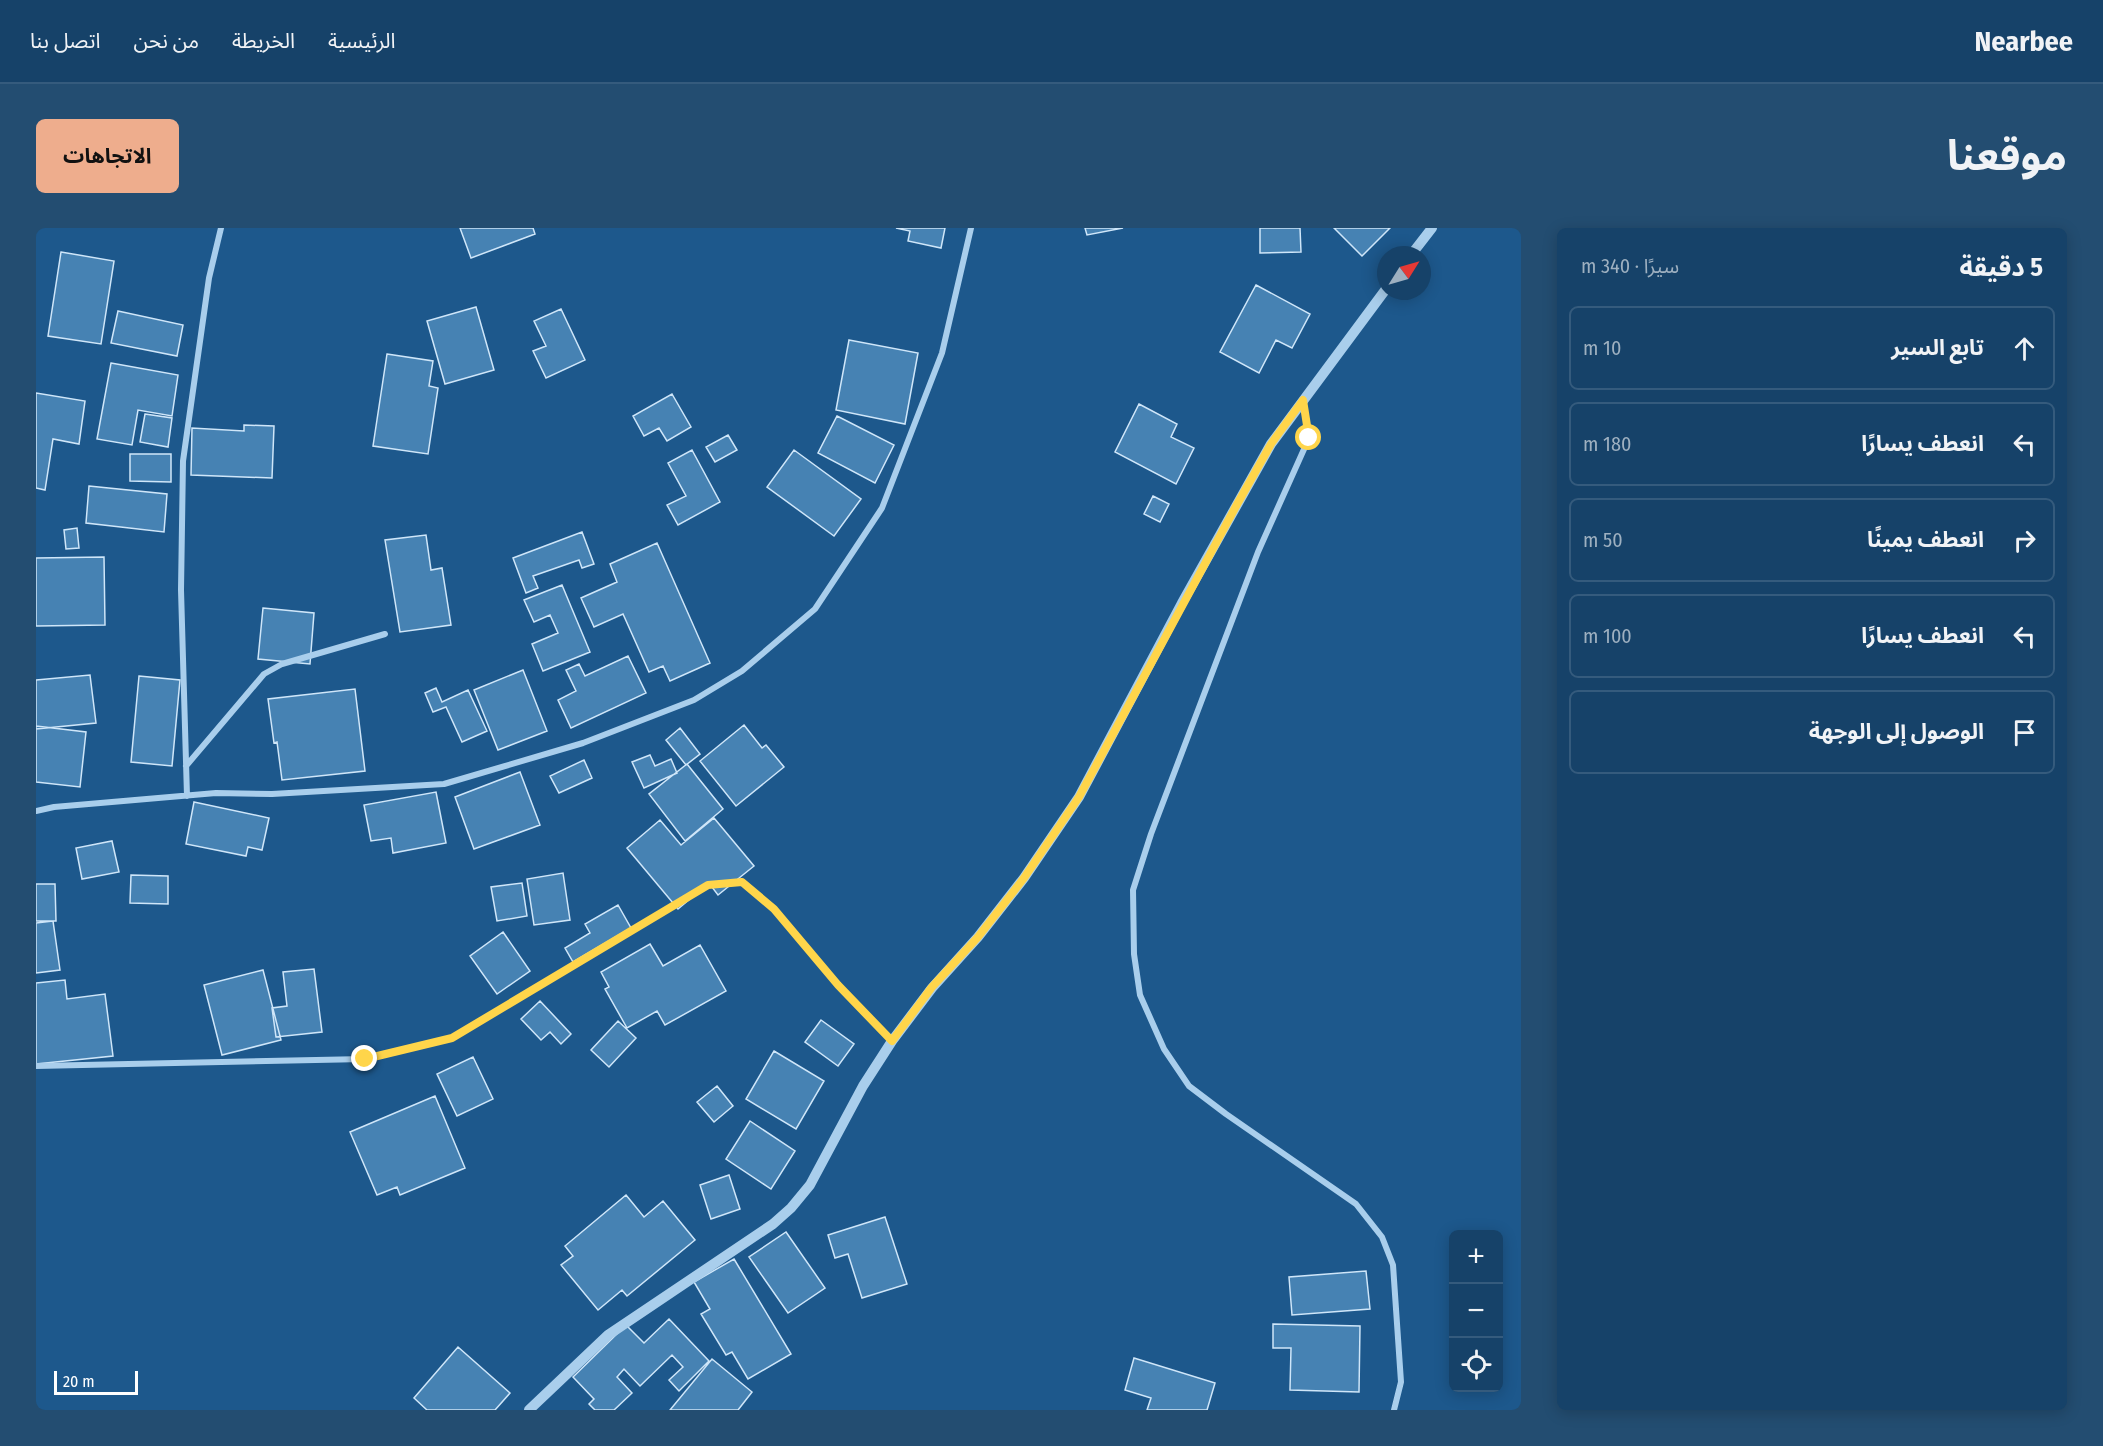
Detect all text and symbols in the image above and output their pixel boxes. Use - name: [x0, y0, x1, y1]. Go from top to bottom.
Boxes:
- text: Nearbee: [1974, 25, 2073, 58]
- text: اتصل بنا: [30, 28, 100, 54]
- text: من نحن: [133, 28, 199, 54]
- text: الخريطة: [232, 28, 295, 54]
- text: الرئيسية: [328, 28, 396, 54]
- button: الاتجاهات: [36, 119, 179, 193]
- text: موقعنا: [1947, 131, 2067, 181]
- north arrow: [1377, 246, 1431, 300]
- text: 5 دقيقة: [1959, 252, 2043, 283]
- text: سيرًا · 340 m: [1581, 254, 1679, 278]
- icon: ahead: [2008, 332, 2041, 365]
- text: تابع السير: [1891, 334, 1984, 361]
- text: 10 m: [1583, 336, 1621, 360]
- route start: [1295, 424, 1321, 450]
- icon: left: [2008, 428, 2041, 461]
- text: انعطف يسارًا: [1861, 430, 1984, 457]
- text: 180 m: [1583, 432, 1631, 456]
- icon: right: [2008, 524, 2041, 557]
- text: انعطف يمينًا: [1867, 526, 1984, 553]
- text: 50 m: [1583, 528, 1623, 552]
- icon: left: [2008, 620, 2041, 653]
- text: انعطف يسارًا: [1861, 622, 1984, 649]
- text: 100 m: [1583, 624, 1632, 648]
- icon: arrive: [2008, 716, 2041, 749]
- text: الوصول إلى الوجهة: [1809, 718, 1984, 745]
- route end: [351, 1045, 377, 1071]
- map controls: [1449, 1230, 1503, 1392]
- button: +: [1449, 1230, 1503, 1284]
- button: −: [1449, 1284, 1503, 1338]
- button: locate: [1449, 1338, 1503, 1392]
- scale bar: [54, 1368, 138, 1396]
- text: 20 m: [63, 1372, 94, 1391]

